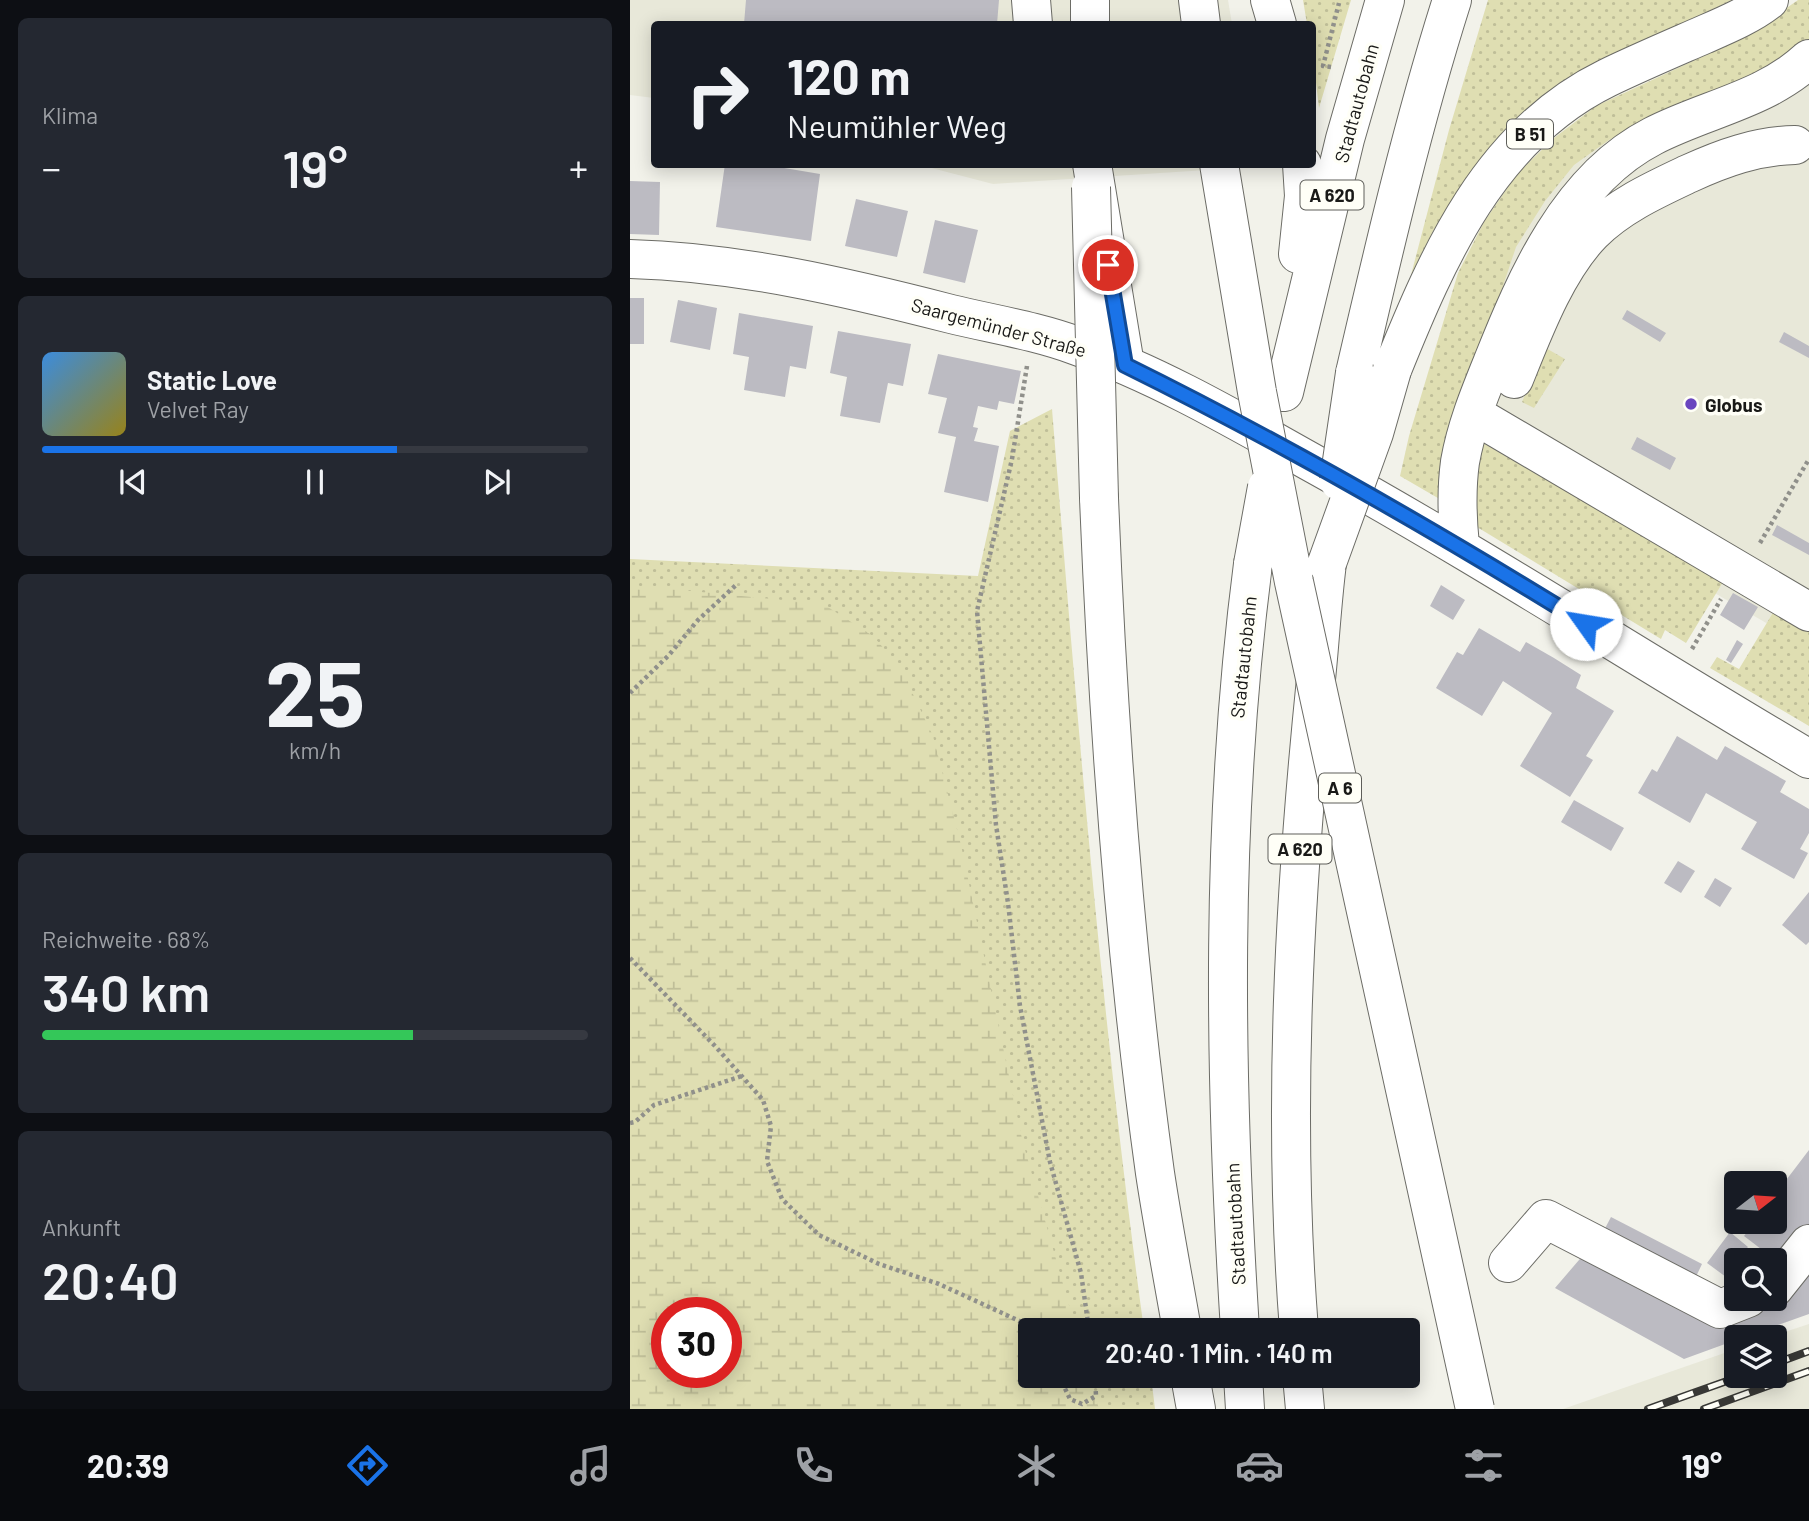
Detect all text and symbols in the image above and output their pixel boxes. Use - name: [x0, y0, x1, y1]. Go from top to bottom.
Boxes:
- street label: Stadtautobahn: [1329, 41, 1383, 165]
- text: 120 m: [787, 46, 910, 105]
- icon: right: [672, 49, 763, 140]
- text: Klima: [42, 101, 98, 129]
- text: Neumühler Weg: [787, 106, 1007, 144]
- road number: B 51: [1507, 119, 1553, 148]
- text: 19°: [282, 136, 348, 198]
- text: −: [42, 144, 61, 190]
- text: +: [569, 144, 588, 190]
- road number: A 620: [1300, 180, 1364, 210]
- pin: [1078, 235, 1138, 295]
- icon: arrive: [1089, 246, 1127, 284]
- street label: Saargemünder Straße: [909, 293, 1089, 361]
- text: Static Love: [147, 364, 277, 395]
- place label: Globus: [1705, 393, 1763, 416]
- text: Velvet Ray: [147, 395, 249, 423]
- marker: Globus: [1683, 396, 1699, 412]
- icon: previous: [114, 463, 152, 501]
- icon: pause: [296, 463, 334, 501]
- icon: next: [478, 463, 516, 501]
- position arrow: [1549, 587, 1623, 661]
- street label: Stadtautobahn: [1225, 595, 1261, 719]
- text: 25: [265, 636, 365, 745]
- text: km/h: [289, 736, 341, 764]
- road number: A 6: [1319, 774, 1361, 802]
- road number: A 620: [1268, 834, 1332, 864]
- text: Reichweite · 68%: [42, 925, 210, 953]
- text: 340 km: [42, 960, 210, 1022]
- street label: Stadtautobahn: [1220, 1162, 1250, 1286]
- north arrow: [1724, 1171, 1787, 1234]
- map controls: [1724, 1171, 1787, 1388]
- text: Ankunft: [42, 1213, 121, 1241]
- text: 20:40: [42, 1248, 179, 1310]
- button: search: [1724, 1248, 1787, 1311]
- speed limit sign: 30: [651, 1297, 742, 1388]
- button: layers: [1724, 1325, 1787, 1388]
- text: 20:40 · 1 Min. · 140 m: [1105, 1337, 1333, 1368]
- icon: directions: [343, 1441, 392, 1490]
- icon: music: [566, 1441, 615, 1490]
- icon: phone: [789, 1441, 838, 1490]
- icon: climate: [1012, 1441, 1061, 1490]
- icon: car: [1235, 1441, 1284, 1490]
- icon: filters: [1459, 1441, 1508, 1490]
- text: 20:39: [87, 1446, 169, 1484]
- text: 19°: [1682, 1446, 1722, 1484]

